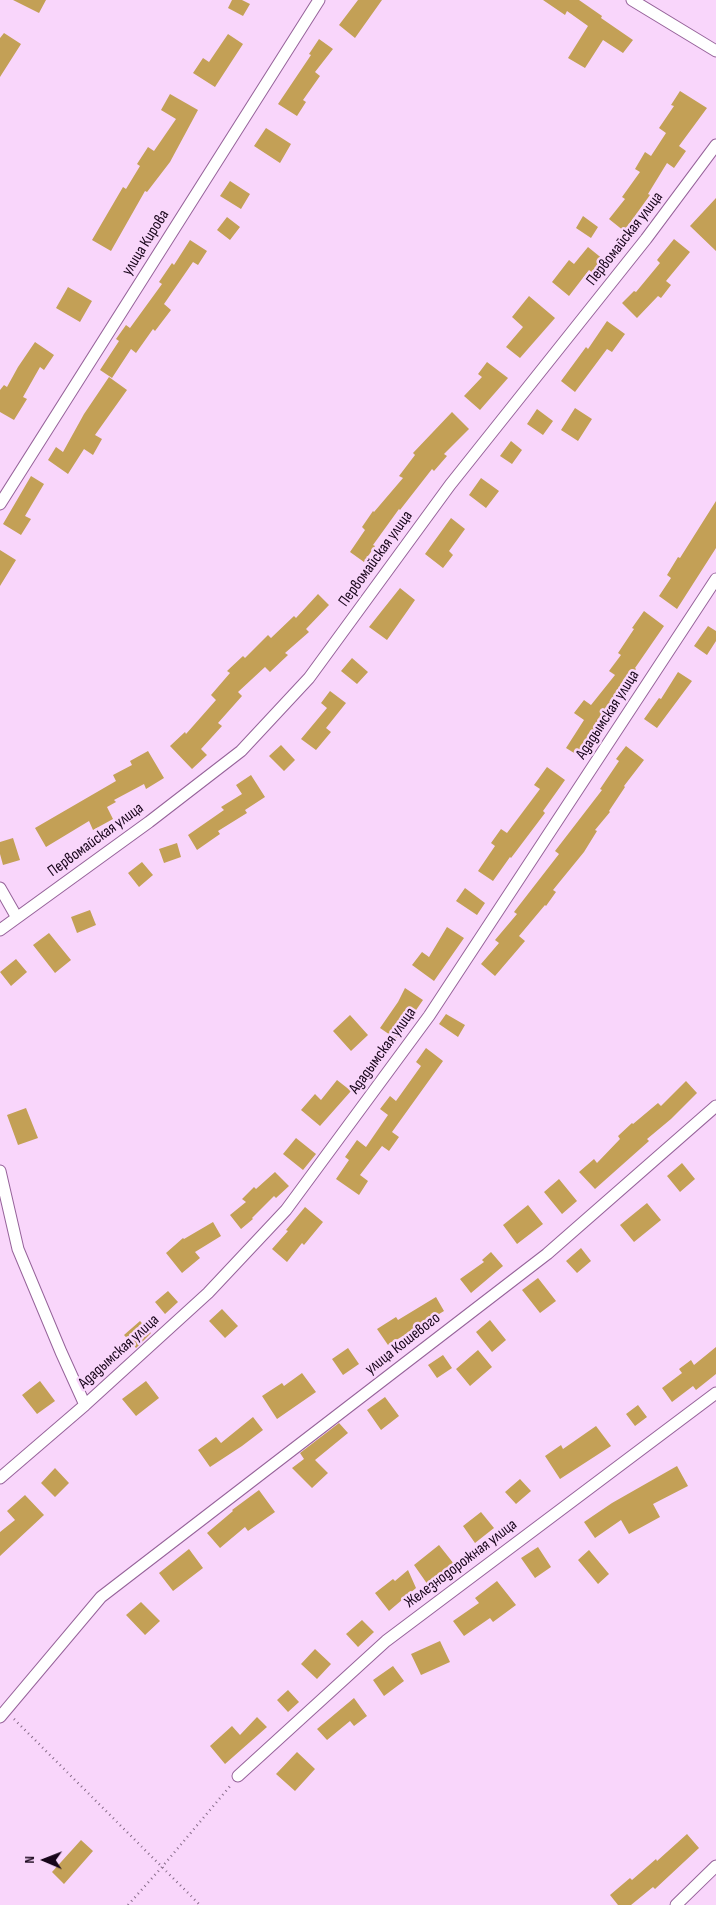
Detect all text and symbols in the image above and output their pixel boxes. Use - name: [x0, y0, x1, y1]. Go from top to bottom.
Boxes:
- street label: Первомайская улица: [582, 188, 668, 290]
- street label: улица Кирова: [118, 207, 174, 279]
- street label: Первомайская улица: [335, 507, 417, 611]
- street label: Ададымская улица: [572, 667, 644, 763]
- street label: Первомайская улица: [44, 799, 148, 881]
- street label: Ададымская улица: [345, 1004, 421, 1098]
- street label: улица Кошевого: [362, 1309, 444, 1379]
- street label: Ададымская улица: [75, 1311, 163, 1393]
- street label: Железнодорожная улица: [401, 1515, 521, 1613]
- north arrow: [20, 1835, 70, 1885]
- text: N: [21, 1856, 38, 1864]

